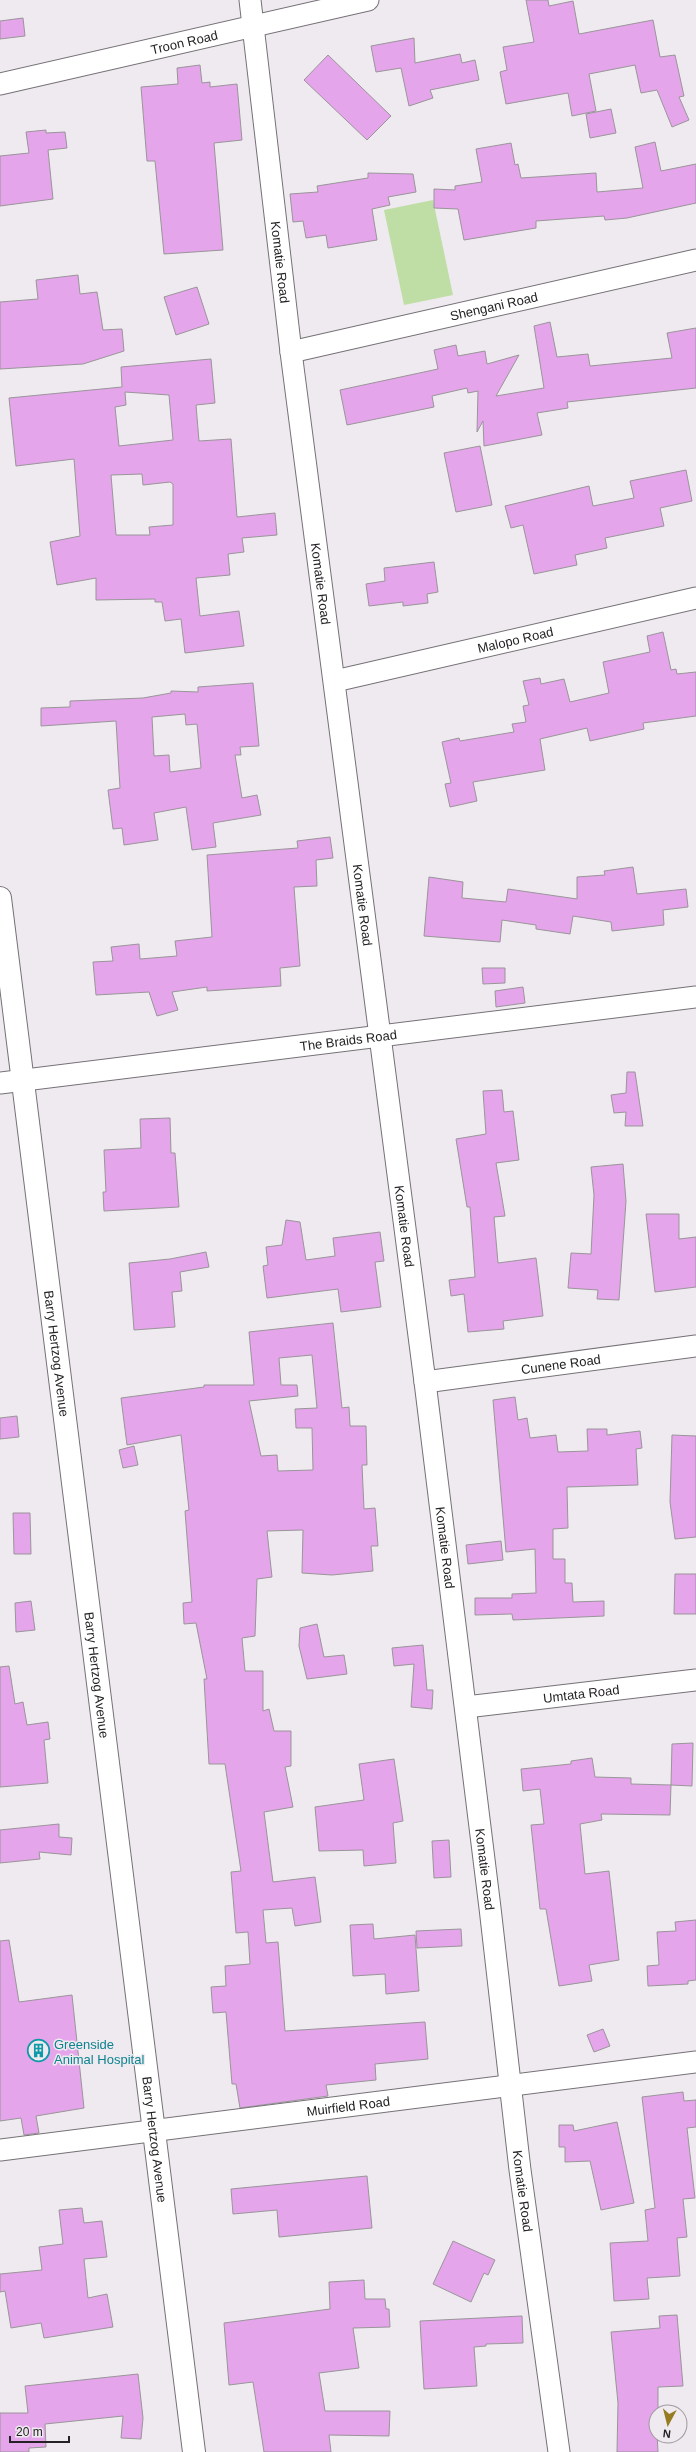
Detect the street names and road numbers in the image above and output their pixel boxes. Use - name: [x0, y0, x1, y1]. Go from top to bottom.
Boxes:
- street label: Troon Road: [149, 27, 219, 57]
- street label: Komatie Road: [268, 220, 293, 304]
- street label: Shengani Road: [448, 289, 539, 323]
- street label: Komatie Road: [308, 542, 334, 626]
- street label: Malopo Road: [476, 624, 555, 656]
- street label: Komatie Road: [350, 863, 376, 947]
- street label: The Braids Road: [299, 1027, 398, 1053]
- street label: Komatie Road: [392, 1184, 417, 1268]
- street label: Barry Hertzog Avenue: [42, 1289, 72, 1417]
- street label: Cunene Road: [520, 1351, 602, 1377]
- street label: Komatie Road: [433, 1506, 458, 1590]
- street label: Barry Hertzog Avenue: [82, 1611, 112, 1739]
- street label: Umtata Road: [542, 1682, 620, 1705]
- street label: Komatie Road: [473, 1827, 498, 1911]
- street label: Barry Hertzog Avenue: [140, 2075, 170, 2203]
- street label: Muirfield Road: [306, 2093, 391, 2119]
- street label: Komatie Road: [510, 2149, 536, 2233]

